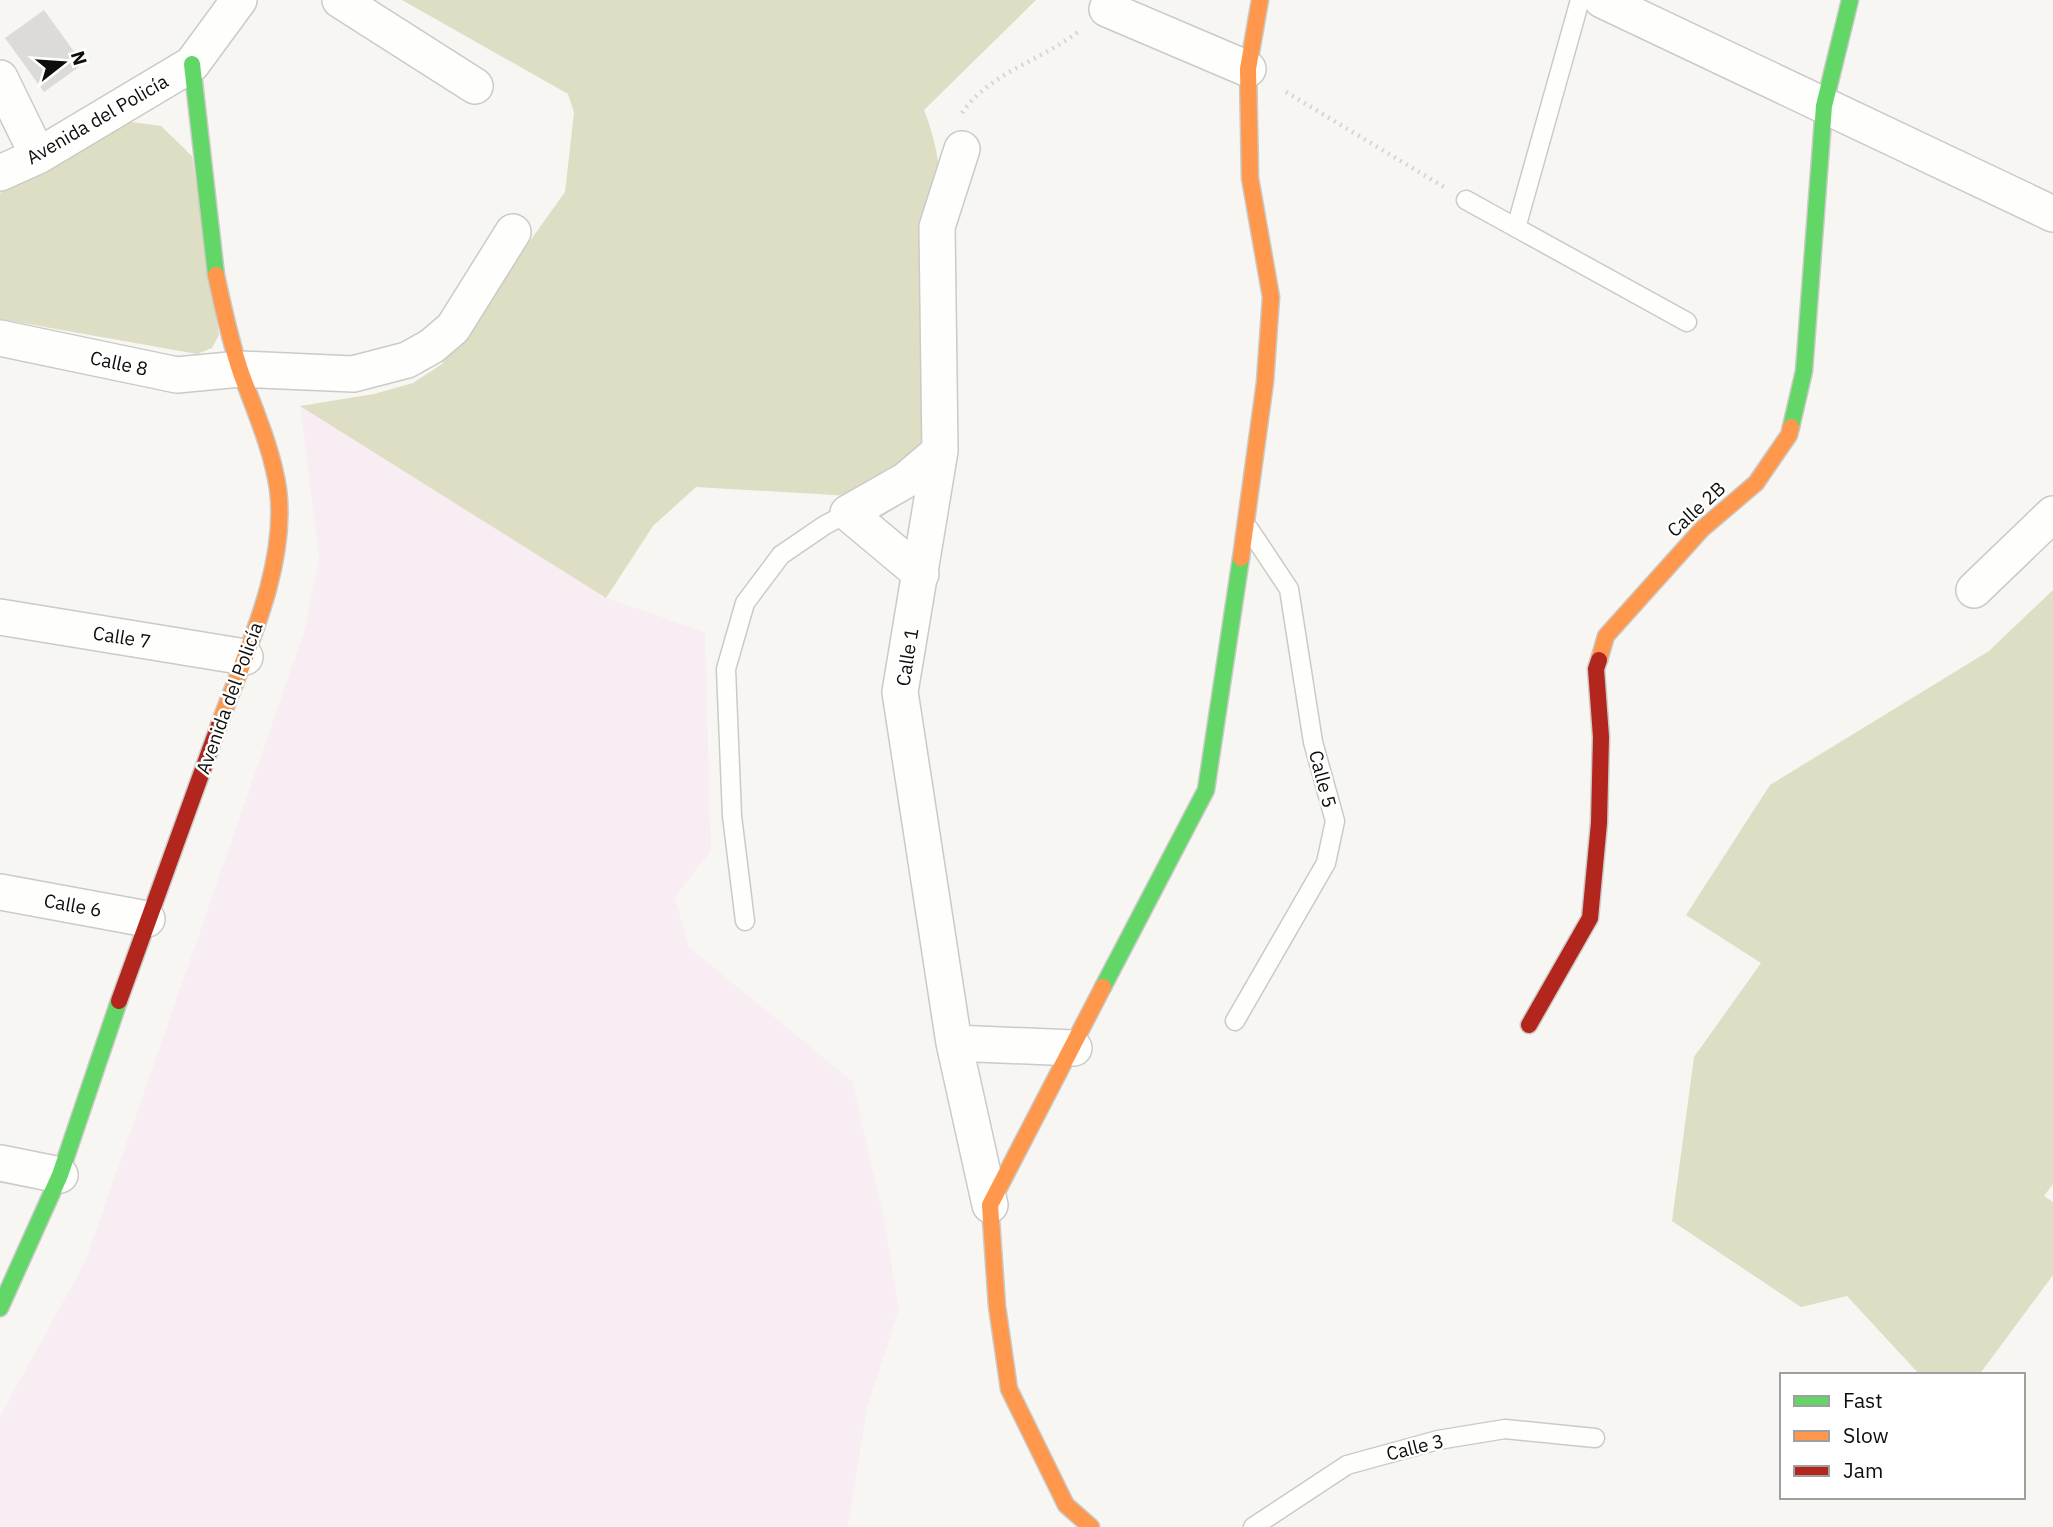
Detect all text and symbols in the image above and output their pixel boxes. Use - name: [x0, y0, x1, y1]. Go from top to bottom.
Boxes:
- north arrow: [28, 28, 98, 98]
- text: N: [66, 48, 93, 68]
- street label: Avenida del Policía: [22, 69, 172, 169]
- street label: Calle 8: [88, 345, 150, 381]
- street label: Calle 2B: [1662, 476, 1730, 542]
- street label: Avenida del Policía: [190, 619, 268, 777]
- street label: Calle 7: [91, 621, 153, 653]
- street label: Calle 1: [891, 626, 923, 688]
- street label: Calle 5: [1304, 748, 1342, 810]
- street label: Calle 6: [42, 888, 104, 922]
- legend: [1780, 1373, 2025, 1499]
- text: Fast: [1843, 1386, 1883, 1414]
- text: Slow: [1843, 1421, 1889, 1449]
- street label: Calle 3: [1384, 1428, 1446, 1466]
- text: Jam: [1843, 1456, 1883, 1484]

